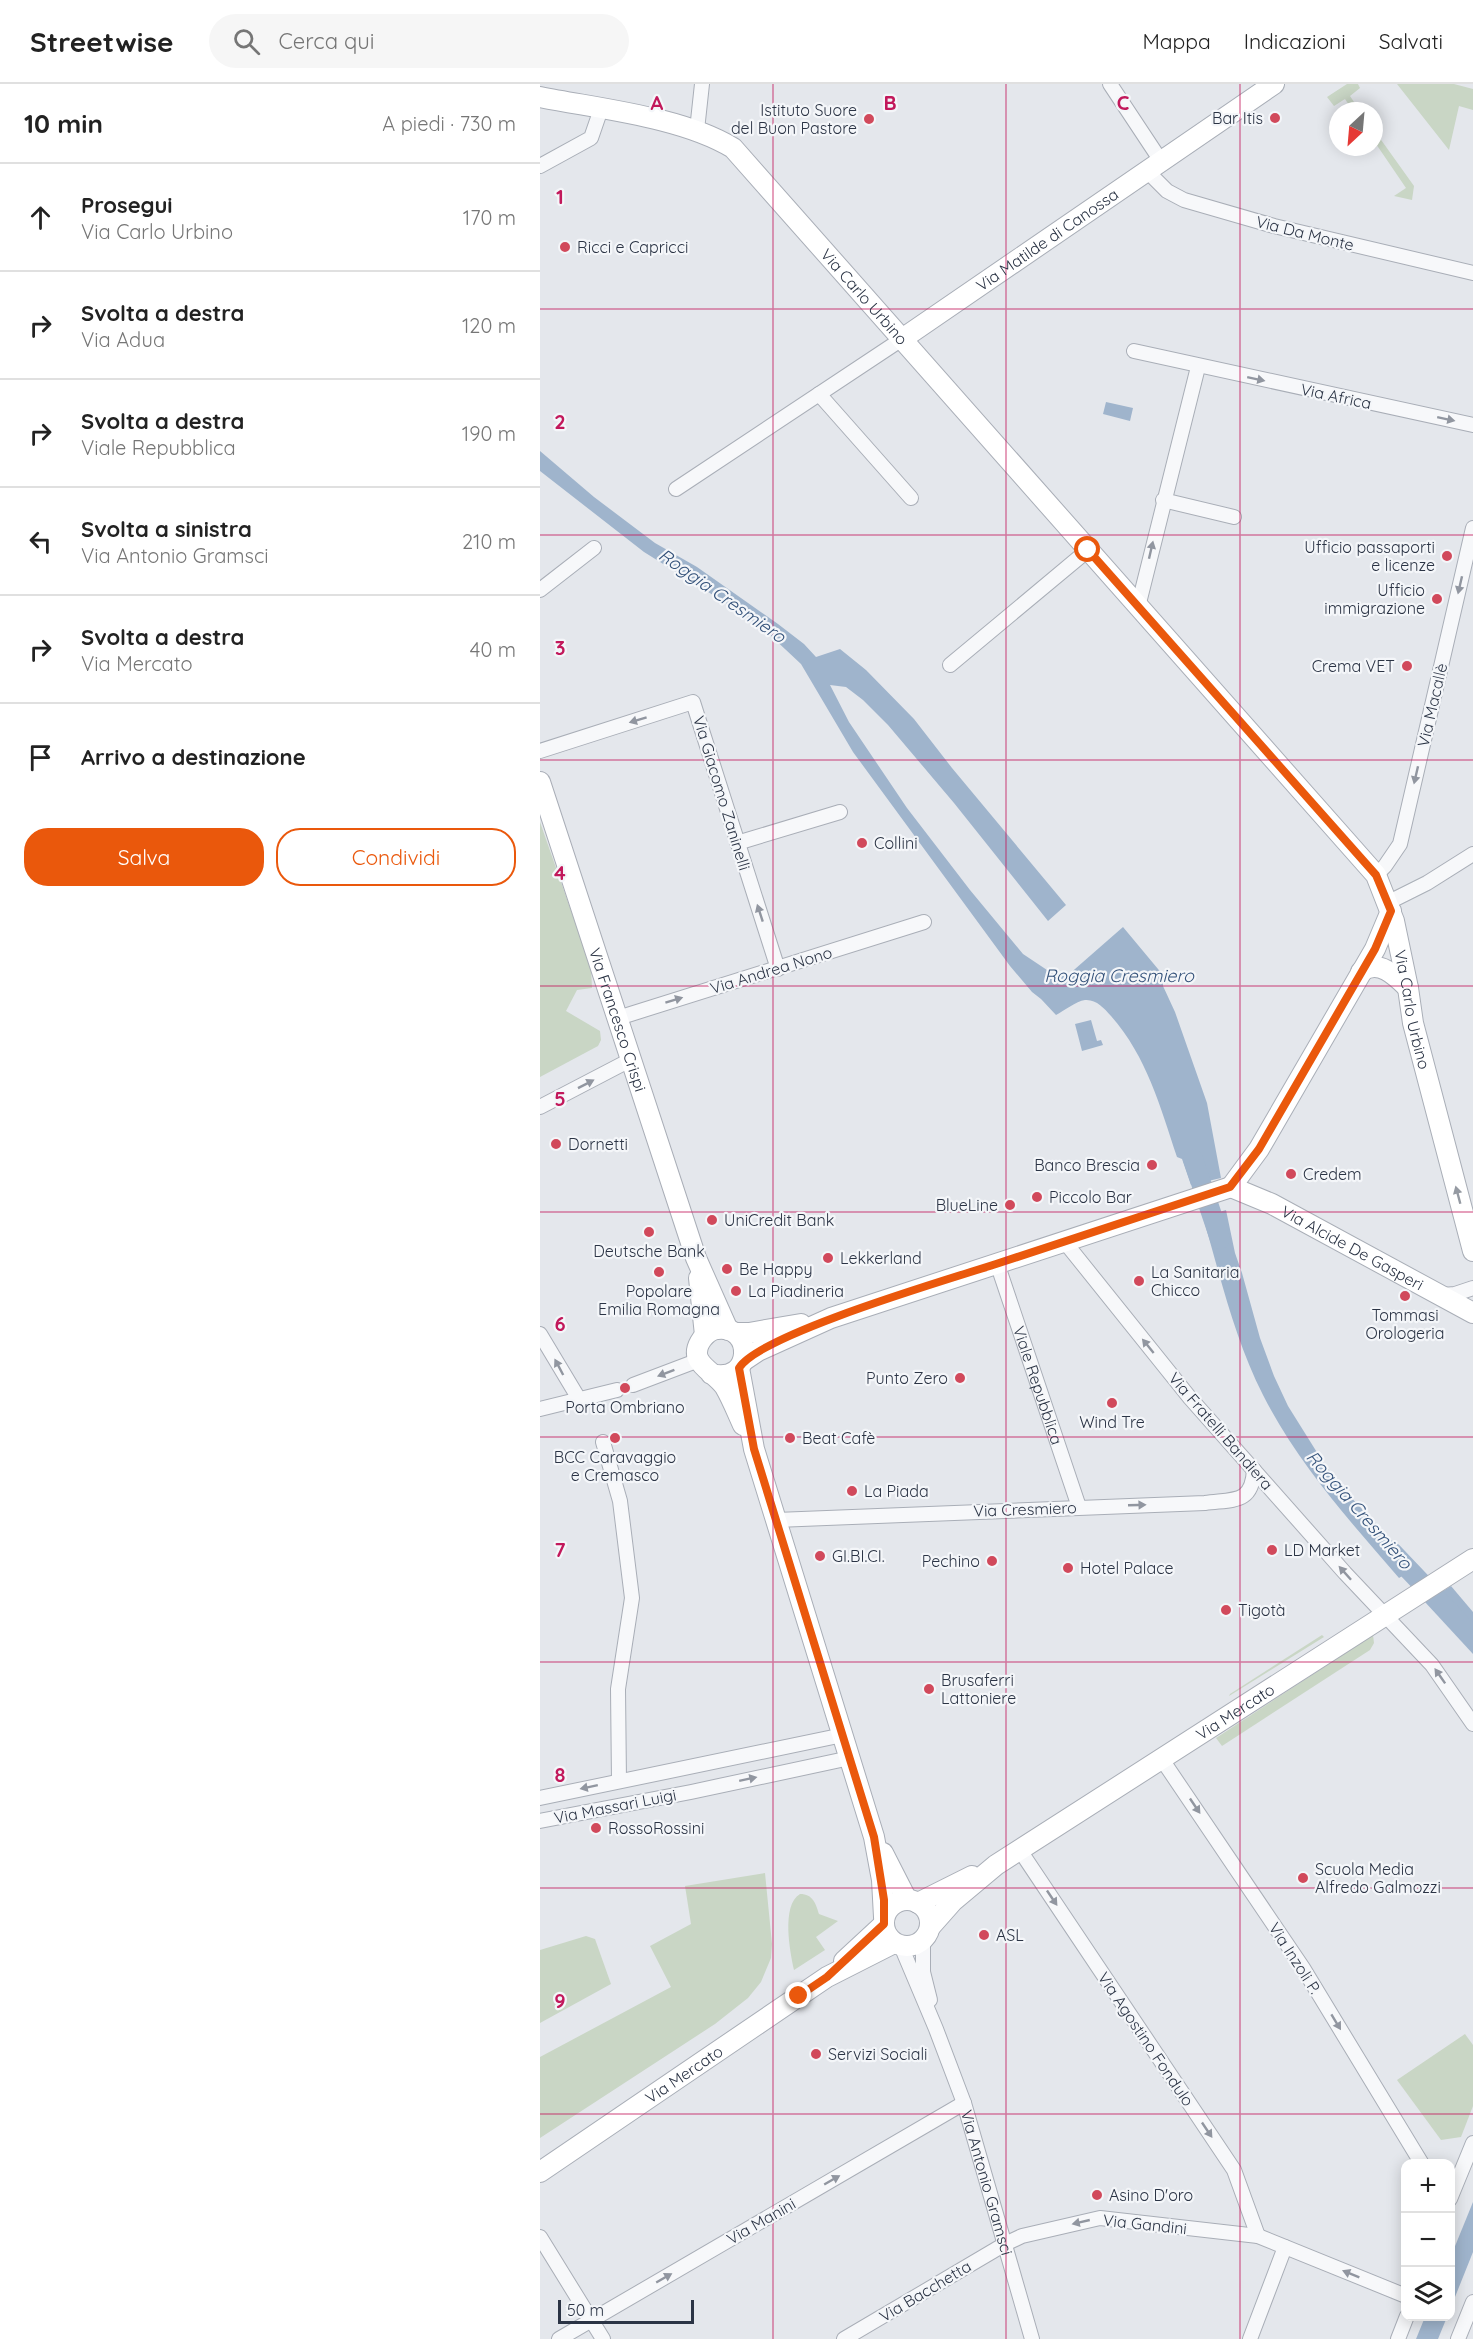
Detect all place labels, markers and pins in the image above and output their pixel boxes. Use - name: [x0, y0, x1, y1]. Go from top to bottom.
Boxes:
- place label: Istituto Suore del Buon Pastore: [731, 100, 857, 138]
- place label: Bar Itis: [1212, 108, 1263, 128]
- marker: Bar Itis: [1268, 111, 1282, 125]
- marker: Istituto Suore del Buon Pastore: [862, 112, 876, 126]
- place label: Ricci e Capricci: [577, 237, 688, 257]
- marker: Ricci e Capricci: [558, 240, 572, 254]
- place label: Ufficio passaporti e licenze: [1304, 537, 1435, 575]
- marker: Ufficio passaporti e licenze: [1440, 549, 1454, 563]
- place label: Ufficio immigrazione: [1324, 580, 1425, 618]
- marker: Ufficio immigrazione: [1430, 592, 1444, 606]
- place label: Crema VET: [1312, 656, 1395, 676]
- marker: Crema VET: [1400, 659, 1414, 673]
- place label: Collini: [874, 833, 918, 853]
- marker: Collini: [855, 836, 869, 850]
- place label: Dornetti: [568, 1134, 628, 1154]
- marker: Dornetti: [549, 1137, 563, 1151]
- place label: Banco Brescia: [1034, 1155, 1140, 1175]
- marker: Banco Brescia: [1145, 1158, 1159, 1172]
- place label: Credem: [1303, 1164, 1362, 1184]
- marker: Credem: [1284, 1167, 1298, 1181]
- place label: Piccolo Bar: [1049, 1187, 1132, 1207]
- marker: Piccolo Bar: [1030, 1190, 1044, 1204]
- place label: BlueLine: [936, 1195, 998, 1215]
- marker: BlueLine: [1003, 1198, 1017, 1212]
- place label: UniCredit Bank: [724, 1210, 834, 1230]
- marker: UniCredit Bank: [705, 1213, 719, 1227]
- marker: Deutsche Bank: [642, 1225, 656, 1239]
- place label: Deutsche Bank: [593, 1241, 705, 1261]
- place label: Lekkerland: [840, 1248, 922, 1268]
- marker: Lekkerland: [821, 1251, 835, 1265]
- place label: Be Happy: [739, 1259, 813, 1279]
- marker: Be Happy: [720, 1262, 734, 1276]
- place label: La Sanitaria Chicco: [1151, 1262, 1239, 1300]
- marker: Popolare Emilia Romagna: [652, 1265, 666, 1279]
- marker: La Sanitaria Chicco: [1132, 1274, 1146, 1288]
- place label: Popolare Emilia Romagna: [598, 1281, 720, 1319]
- place label: La Piadineria: [748, 1281, 844, 1301]
- marker: La Piadineria: [729, 1284, 743, 1298]
- marker: Tommasi Orologeria: [1398, 1289, 1412, 1303]
- place label: Tommasi Orologeria: [1366, 1305, 1444, 1343]
- place label: Punto Zero: [866, 1368, 948, 1388]
- marker: Punto Zero: [953, 1371, 967, 1385]
- marker: Porta Ombriano: [618, 1381, 632, 1395]
- marker: Wind Tre: [1105, 1396, 1119, 1410]
- place label: Porta Ombriano: [565, 1397, 685, 1417]
- place label: Wind Tre: [1079, 1412, 1145, 1432]
- place label: Beat Cafè: [802, 1428, 875, 1448]
- marker: BCC Caravaggio e Cremasco: [608, 1431, 622, 1445]
- marker: Beat Cafè: [783, 1431, 797, 1445]
- place label: BCC Caravaggio e Cremasco: [554, 1447, 676, 1485]
- place label: La Piada: [864, 1481, 929, 1501]
- marker: La Piada: [845, 1484, 859, 1498]
- place label: LD Market: [1284, 1540, 1360, 1560]
- marker: LD Market: [1265, 1543, 1279, 1557]
- place label: GI.BI.CI.: [832, 1546, 885, 1566]
- marker: GI.BI.CI.: [813, 1549, 827, 1563]
- place label: Pechino: [922, 1551, 980, 1571]
- marker: Pechino: [985, 1554, 999, 1568]
- place label: Hotel Palace: [1080, 1558, 1173, 1578]
- marker: Hotel Palace: [1061, 1561, 1075, 1575]
- place label: Tigotà: [1238, 1600, 1286, 1620]
- marker: Tigotà: [1219, 1603, 1233, 1617]
- place label: Brusaferri Lattoniere: [941, 1670, 1016, 1708]
- marker: Brusaferri Lattoniere: [922, 1682, 936, 1696]
- place label: RossoRossini: [608, 1818, 704, 1838]
- marker: RossoRossini: [589, 1821, 603, 1835]
- place label: Scuola Media Alfredo Galmozzi: [1315, 1859, 1441, 1897]
- marker: Scuola Media Alfredo Galmozzi: [1296, 1871, 1310, 1885]
- place label: ASL: [996, 1925, 1024, 1945]
- marker: ASL: [977, 1928, 991, 1942]
- place label: Servizi Sociali: [828, 2044, 928, 2064]
- marker: Servizi Sociali: [809, 2047, 823, 2061]
- place label: Asino D'oro: [1109, 2185, 1193, 2205]
- marker: Asino D'oro: [1090, 2188, 1104, 2202]

